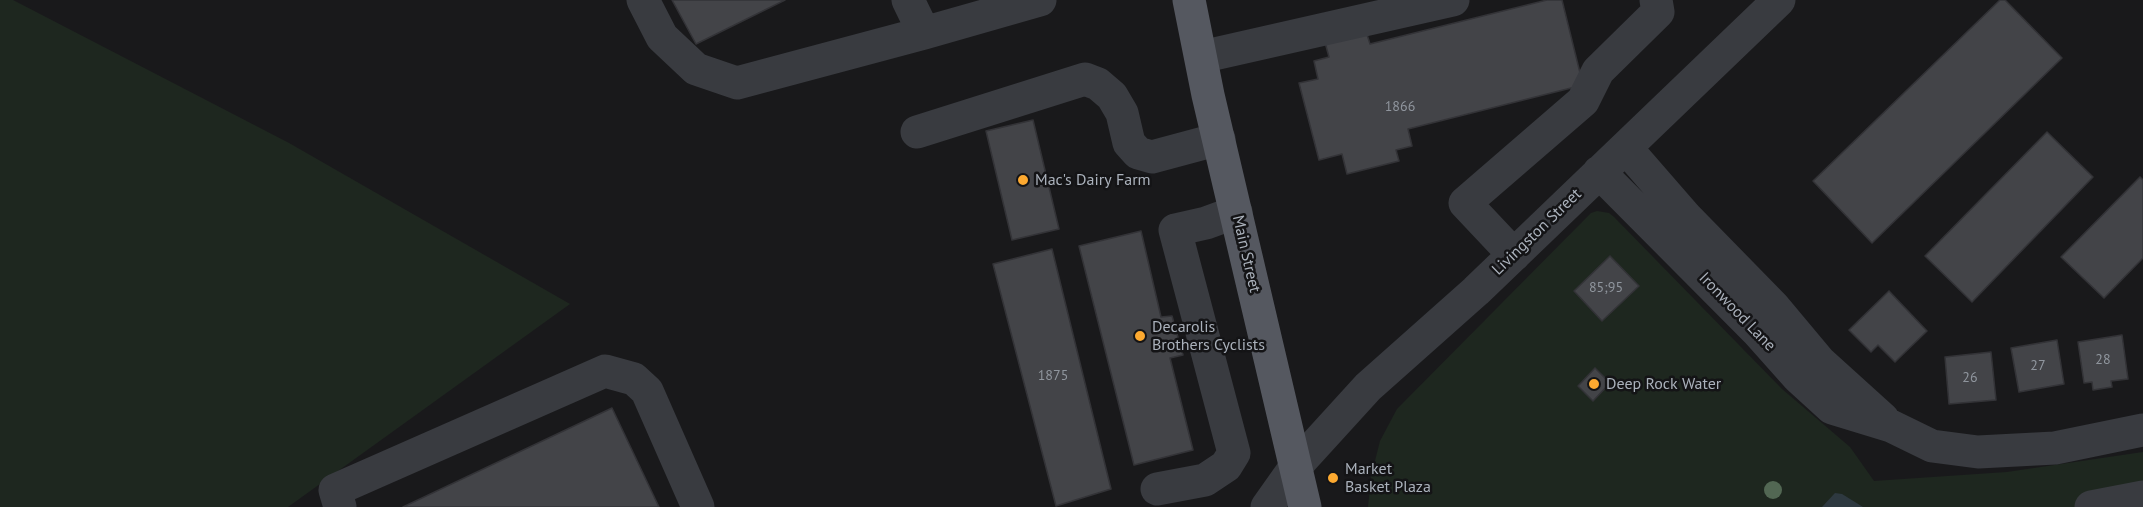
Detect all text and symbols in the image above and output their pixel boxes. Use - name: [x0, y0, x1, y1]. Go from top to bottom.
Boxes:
- house number: 1866: [1385, 99, 1415, 115]
- place label: Mac's Dairy Farm: [1035, 170, 1151, 190]
- marker: Mac's Dairy Farm: [1016, 173, 1030, 187]
- street label: Livingston Street: [1488, 185, 1586, 279]
- street label: Main Street: [1228, 213, 1264, 295]
- street label: Ironwood Lane: [1695, 269, 1779, 355]
- house number: 85;95: [1589, 280, 1623, 296]
- place label: Decarolis Brothers Cyclists: [1152, 317, 1265, 355]
- marker: Decarolis Brothers Cyclists: [1133, 329, 1147, 343]
- house number: 28: [2095, 352, 2111, 368]
- house number: 27: [2030, 358, 2046, 374]
- house number: 1875: [1038, 368, 1068, 384]
- house number: 26: [1962, 370, 1978, 386]
- place label: Deep Rock Water: [1606, 374, 1721, 394]
- marker: Deep Rock Water: [1587, 377, 1601, 391]
- place label: Market Basket Plaza: [1345, 459, 1431, 497]
- marker: Market Basket Plaza: [1326, 471, 1340, 485]

